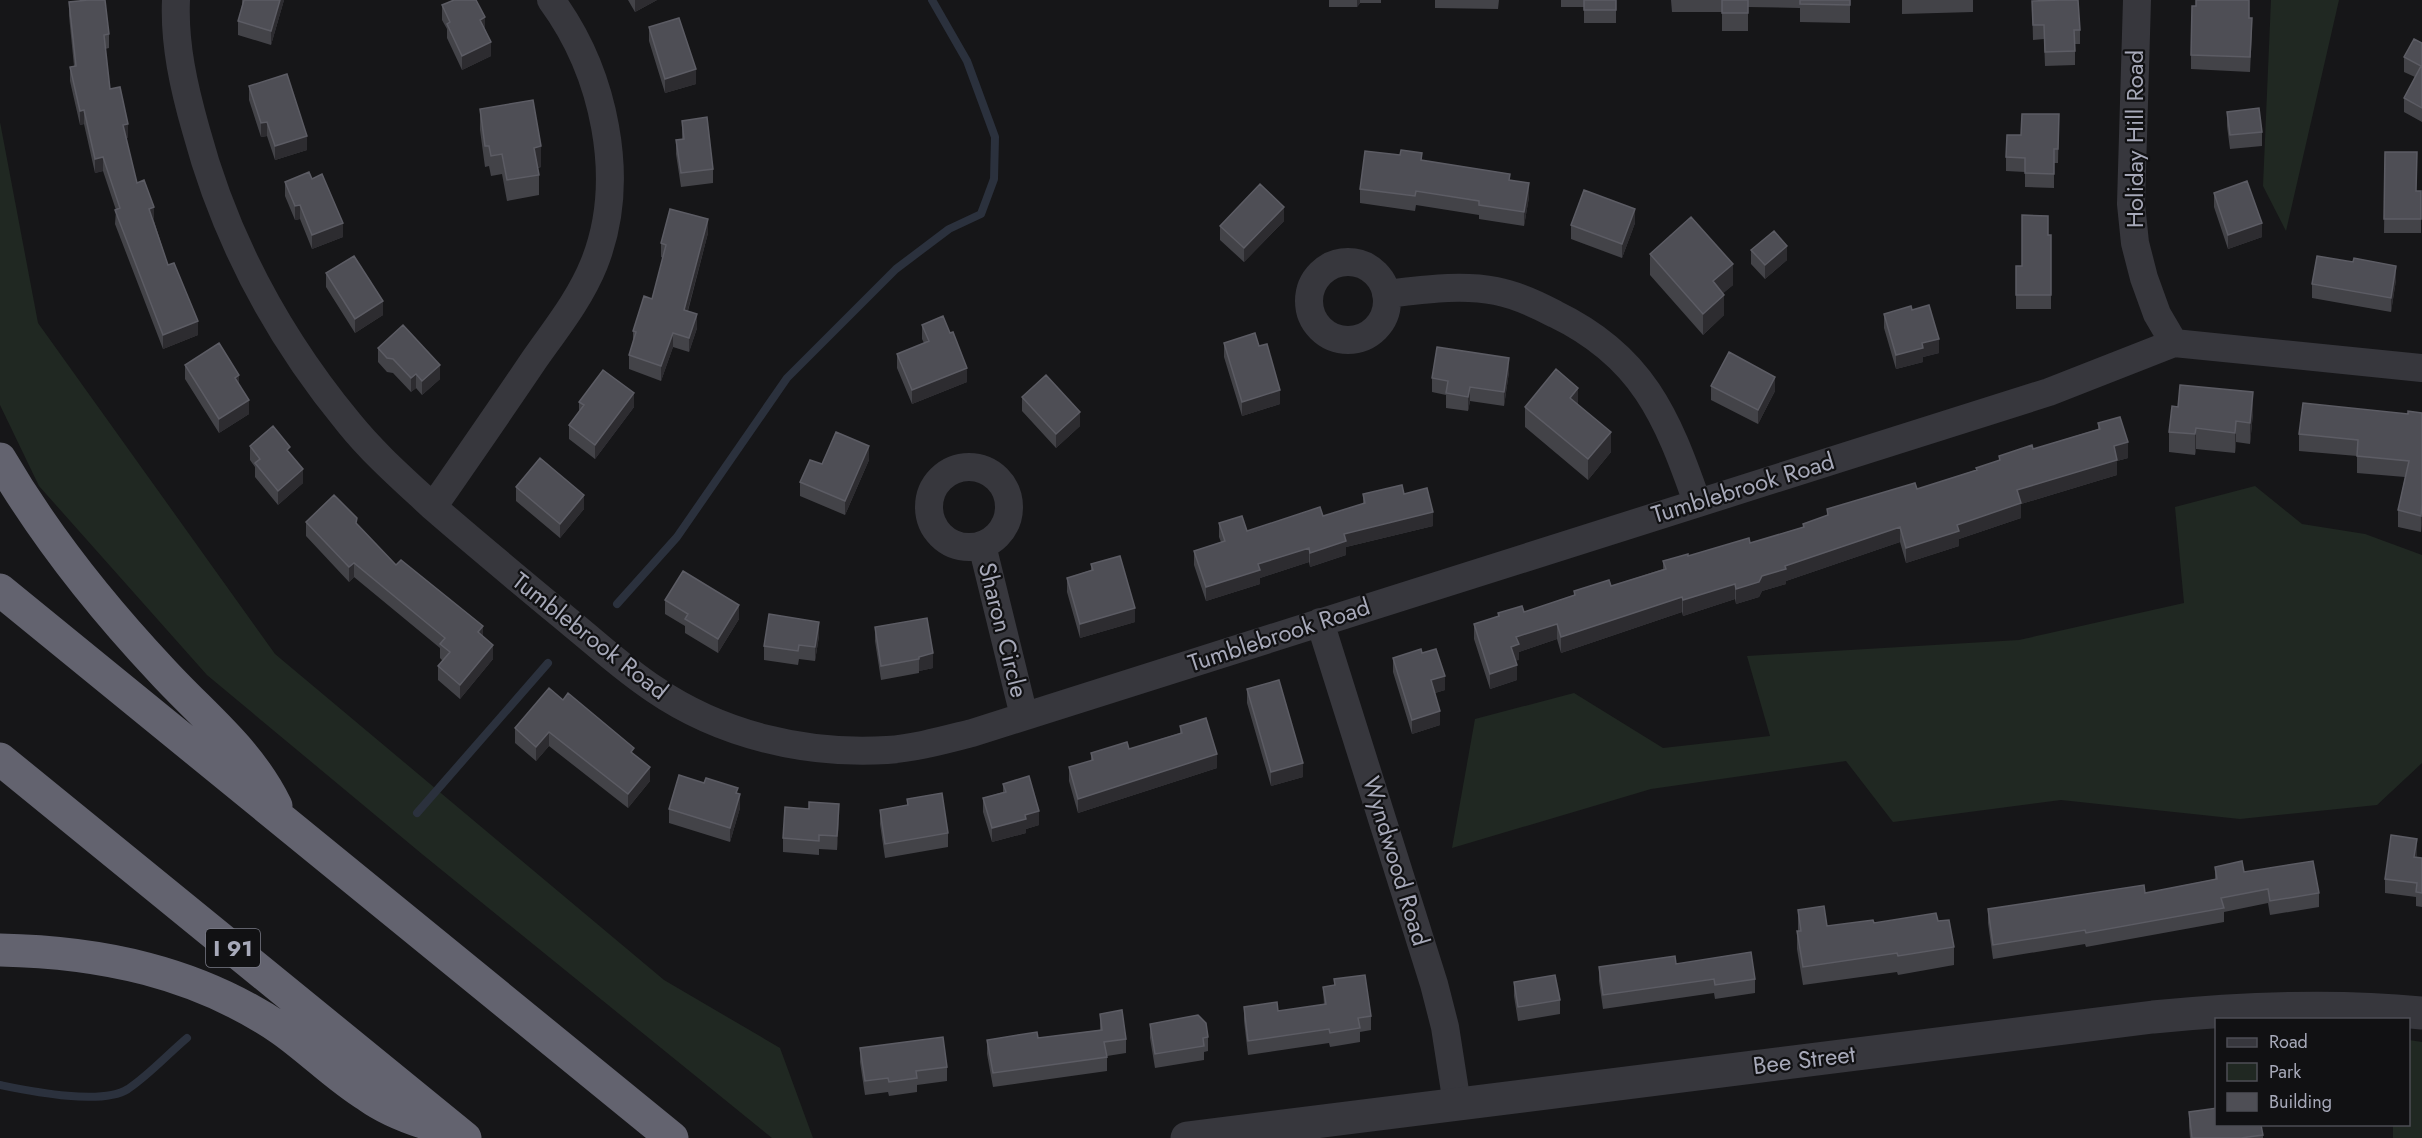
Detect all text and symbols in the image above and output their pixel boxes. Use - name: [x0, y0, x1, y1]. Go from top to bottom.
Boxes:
- street label: Holiday Hill Road: [2117, 50, 2152, 228]
- street label: Tumblebrook Road: [1647, 443, 1839, 532]
- street label: Sharon Circle: [970, 559, 1037, 701]
- street label: Tumblebrook Road: [505, 564, 676, 708]
- street label: Tumblebrook Road: [1183, 589, 1374, 680]
- street label: Wyndwood Road: [1354, 772, 1439, 950]
- road number: I 91: [206, 929, 260, 967]
- legend: [2215, 1018, 2410, 1126]
- text: Road: [2269, 1029, 2308, 1055]
- street label: Bee Street: [1751, 1036, 1857, 1083]
- text: Park: [2269, 1059, 2301, 1085]
- text: Building: [2269, 1089, 2332, 1115]

